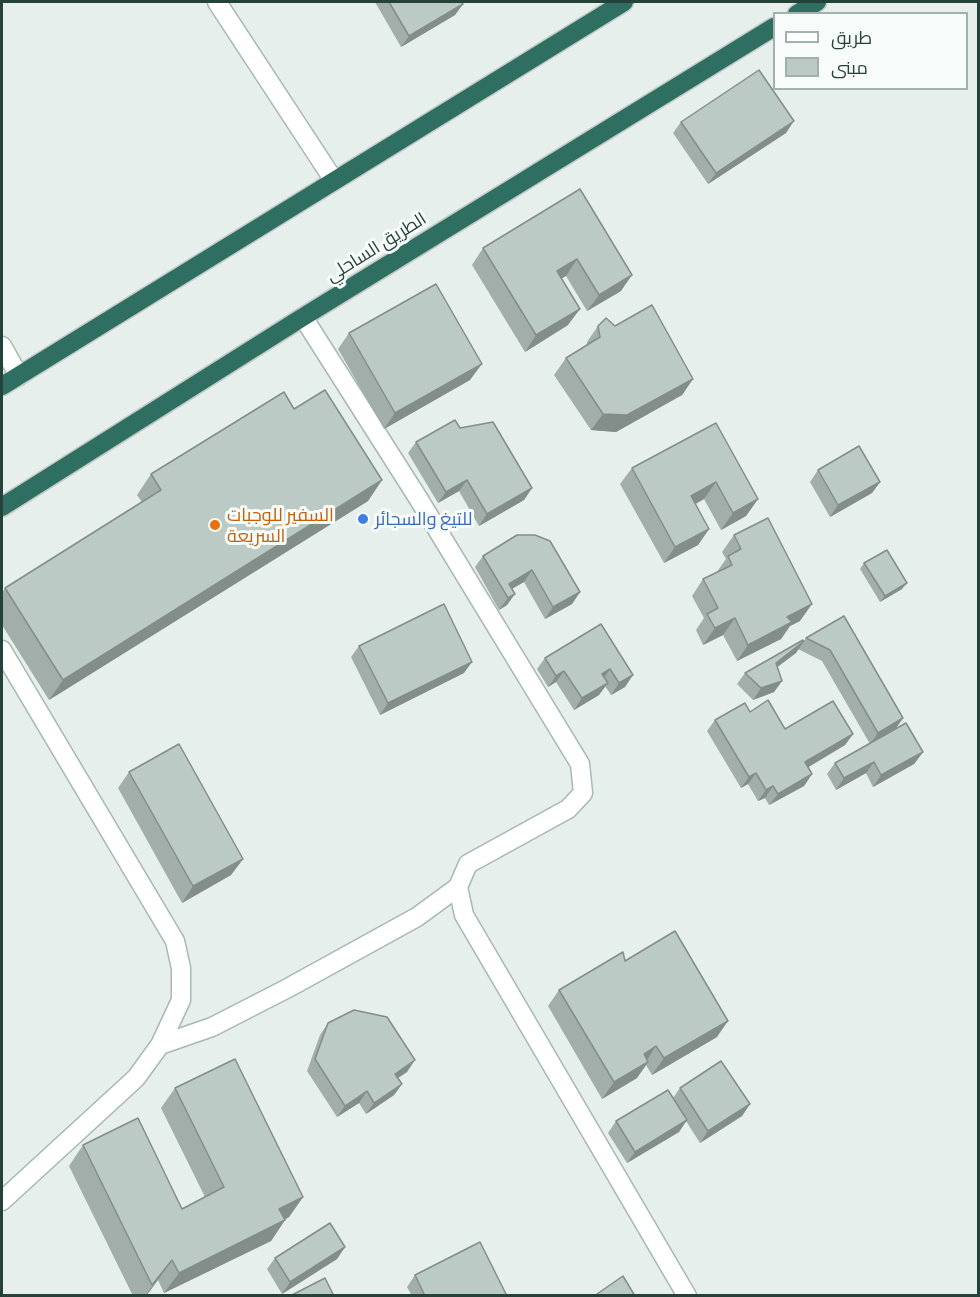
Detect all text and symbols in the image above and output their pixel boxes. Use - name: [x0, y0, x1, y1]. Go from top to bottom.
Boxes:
- legend: [773, 12, 968, 90]
- text: طريق: [831, 26, 872, 48]
- text: مبنى: [831, 56, 868, 78]
- street label: الطريق الساحلي: [322, 208, 430, 286]
- place label: السفير للوجبات السريعة: [227, 504, 334, 546]
- place label: للتيغ والسجائر: [375, 508, 472, 530]
- marker: للتيغ والسجائر: [356, 512, 370, 526]
- marker: السفير للوجبات السريعة: [208, 518, 222, 532]

